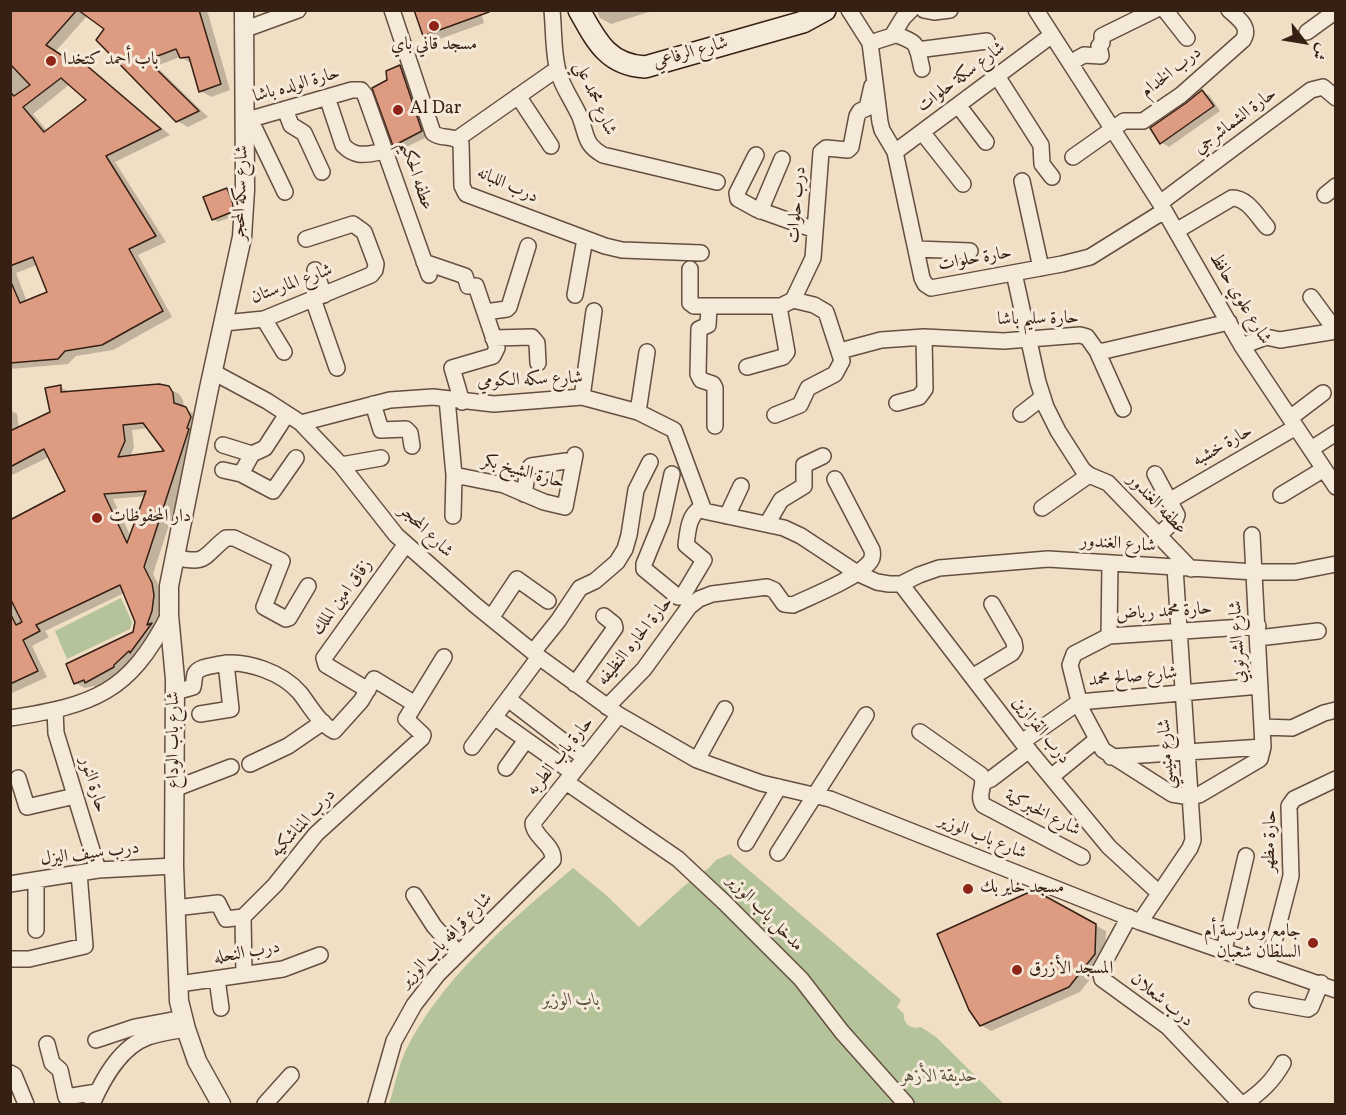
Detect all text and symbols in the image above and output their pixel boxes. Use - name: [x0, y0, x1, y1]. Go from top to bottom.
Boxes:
- north arrow: [1274, 12, 1334, 72]
- marker: مسجد قاني باي: [427, 19, 441, 33]
- street label: شارع الرفاعي: [651, 33, 731, 75]
- place label: مسجد قاني باي: [391, 35, 477, 57]
- street label: شارع سكة حلوات: [914, 38, 1010, 118]
- text: ش: [1306, 39, 1333, 64]
- street label: درب الخدام: [1137, 43, 1207, 103]
- place label: باب أحمد كتخدا: [63, 50, 158, 72]
- marker: باب أحمد كتخدا: [44, 54, 58, 68]
- street label: شارع محمد علي: [568, 59, 620, 139]
- street label: حارة الولده باشا: [251, 63, 343, 109]
- street label: حارة الشماشرجي: [1190, 84, 1282, 160]
- place label: Al Dar: [410, 99, 461, 121]
- marker: Al Dar: [391, 103, 405, 117]
- street label: عطفه الحكيم: [393, 139, 437, 213]
- street label: شارع سكة المحجر: [230, 145, 254, 241]
- street label: درب اللبانه: [473, 163, 541, 209]
- street label: درب حلوات: [784, 166, 812, 244]
- street label: حارة حلوات: [937, 243, 1013, 277]
- street label: شارع علوي حافظ: [1203, 249, 1275, 349]
- street label: شارع المارستان: [248, 260, 336, 310]
- street label: حارة سليم باشا: [997, 308, 1079, 332]
- street label: شارع سكه الكومي: [477, 368, 583, 394]
- street label: حارة خشبه: [1189, 421, 1257, 473]
- street label: حارة الشيخ بكر: [479, 451, 567, 495]
- street label: عطفه الغندور: [1122, 470, 1190, 540]
- street label: شارع المحجر: [393, 501, 457, 563]
- place label: دار المحفوظات: [109, 507, 191, 529]
- marker: دار المحفوظات: [90, 511, 104, 525]
- street label: شارع الغندور: [1079, 532, 1157, 558]
- street label: زقاق امين الملك: [308, 556, 378, 640]
- street label: حارة الحاره النظيفه: [593, 593, 679, 691]
- street label: حارة محمد رياض: [1115, 599, 1213, 627]
- street label: شارع الشرنوبي: [1226, 600, 1252, 684]
- street label: شارع صالح محمد: [1088, 663, 1178, 693]
- street label: شارع باب الوداع: [164, 691, 186, 789]
- street label: درب القزازين: [1006, 693, 1074, 769]
- street label: حارة باب الطربه: [523, 713, 599, 801]
- street label: شارع منيسي: [1155, 718, 1181, 790]
- street label: حارة النور: [73, 754, 111, 816]
- street label: درب المناشكيه: [267, 785, 341, 863]
- street label: شارع الخبركية: [1001, 786, 1083, 842]
- street label: حارة مظهر: [1259, 809, 1283, 873]
- street label: شارع باب الوزير: [935, 811, 1029, 865]
- street label: درب سيف اليزل: [39, 838, 141, 872]
- street label: مدخل باب الوزير: [721, 871, 807, 957]
- place label: مسجد خاير بك: [980, 878, 1064, 900]
- marker: مسجد خاير بك: [961, 882, 975, 896]
- street label: شارع قرافه باب الوزير: [396, 889, 498, 993]
- place label: جامع ومدرسة أم السلطان شعبان: [1204, 922, 1301, 964]
- marker: جامع ومدرسة أم السلطان شعبان: [1306, 936, 1320, 950]
- street label: درب النحله: [212, 938, 282, 970]
- place label: المسجد الأزرق: [1029, 959, 1113, 981]
- marker: المسجد الأزرق: [1010, 963, 1024, 977]
- street label: درب شعلان: [1125, 969, 1197, 1033]
- park label: باب الوزير: [542, 991, 600, 1013]
- park label: حديقة الأزهر: [901, 1067, 977, 1089]

